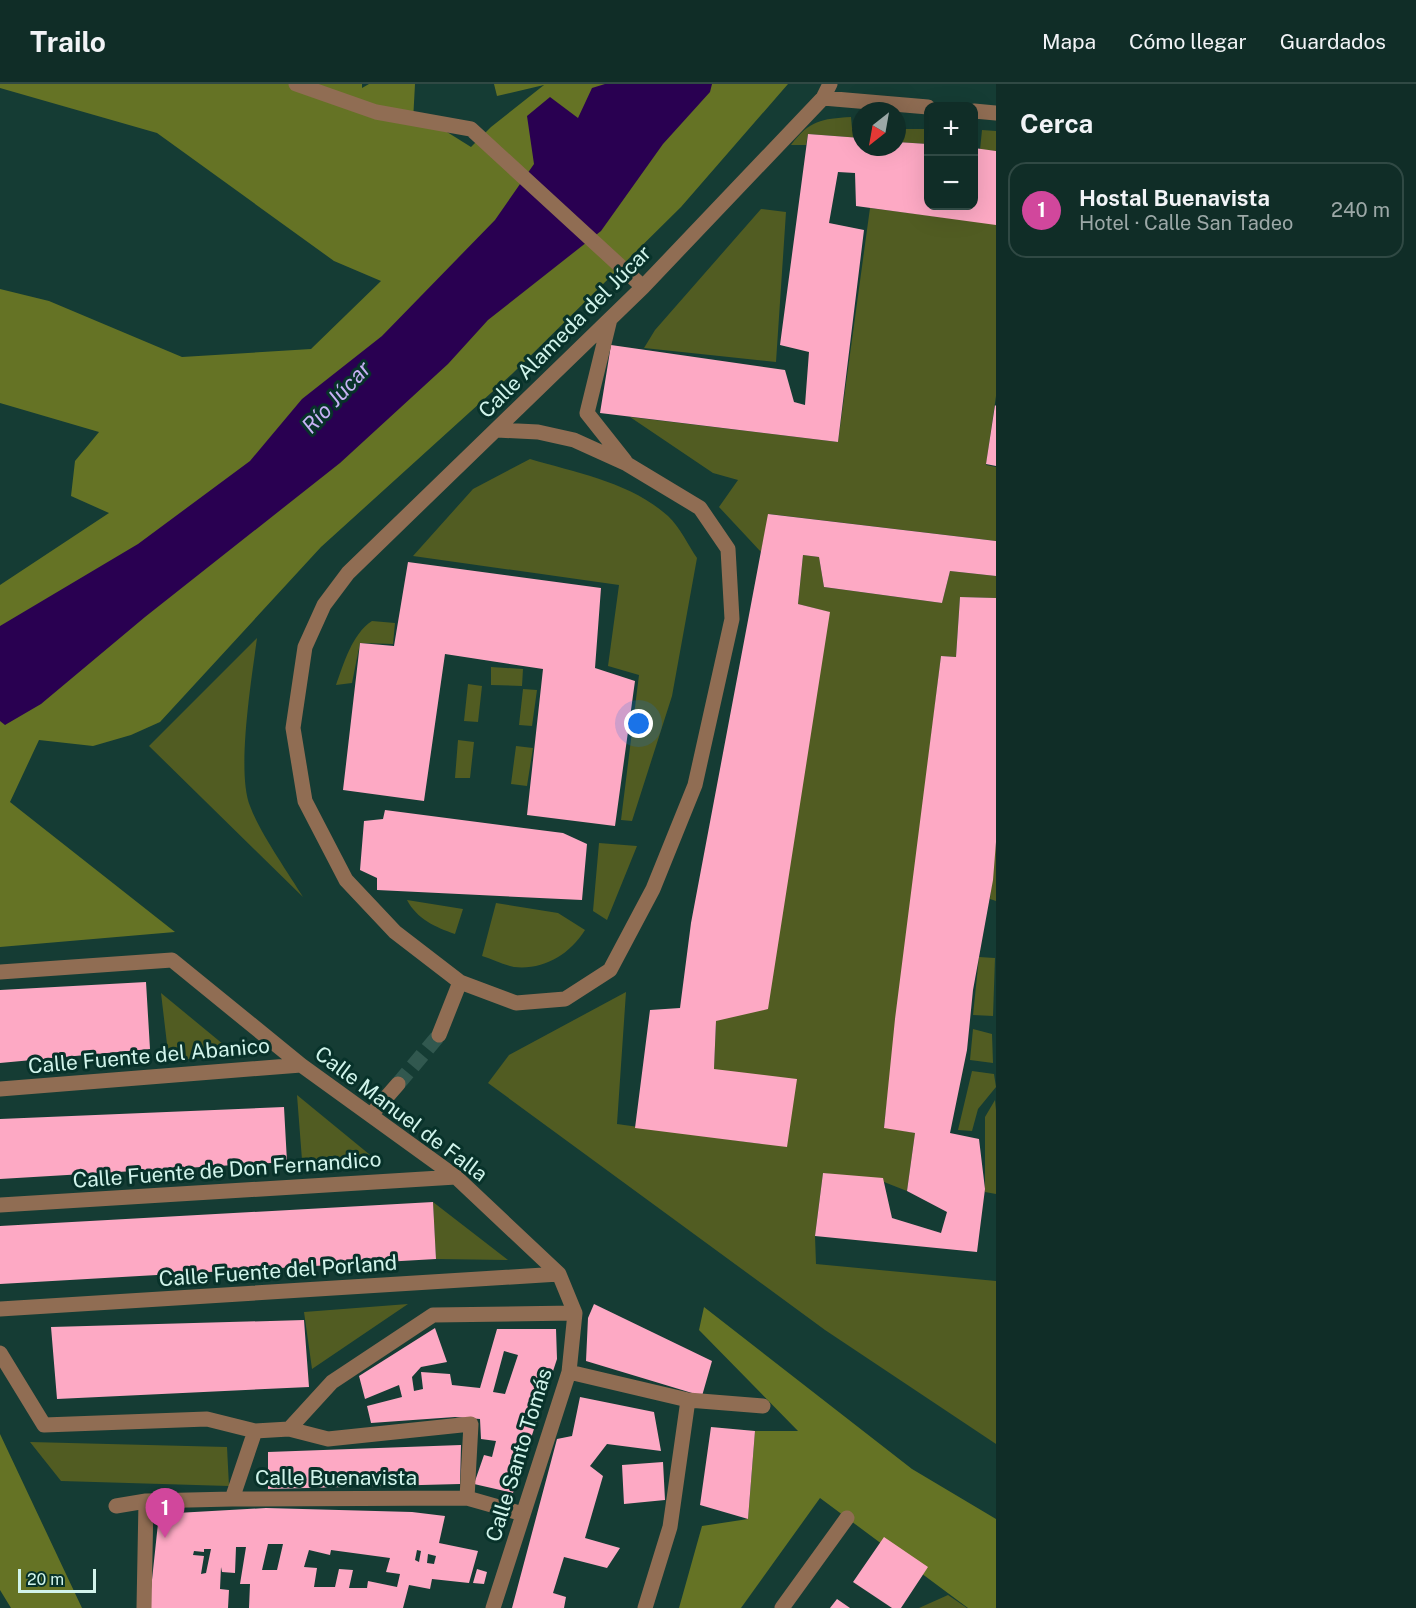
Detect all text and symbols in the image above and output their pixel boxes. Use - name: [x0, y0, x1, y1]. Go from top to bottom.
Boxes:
- text: Trailo: [30, 25, 106, 58]
- text: Mapa: [1042, 29, 1096, 54]
- text: Cómo llegar: [1129, 29, 1247, 54]
- text: Guardados: [1280, 29, 1386, 54]
- north arrow: [852, 102, 906, 156]
- map controls: [924, 102, 978, 210]
- button: +: [924, 102, 978, 156]
- text: Cerca: [1020, 108, 1093, 139]
- button: −: [924, 156, 978, 210]
- text: Hostal Buenavista: [1079, 185, 1270, 211]
- text: 1: [1037, 198, 1046, 222]
- text: 240 m: [1331, 198, 1390, 222]
- text: Hotel · Calle San Tadeo: [1079, 211, 1293, 235]
- street label: Calle Alameda del Júcar: [473, 240, 656, 423]
- water label: Río Júcar: [296, 355, 376, 438]
- your location: [624, 709, 653, 738]
- street label: Calle Fuente del Abanico: [27, 1032, 271, 1079]
- street label: Calle Manuel de Falla: [310, 1041, 492, 1187]
- street label: Calle Fuente de Don Fernandico: [72, 1146, 382, 1193]
- street label: Calle Fuente del Porland: [158, 1250, 398, 1291]
- street label: Calle Santo Tomás: [480, 1365, 557, 1544]
- street label: Calle Buenavista: [255, 1465, 417, 1490]
- pin: 1: [146, 1488, 184, 1538]
- scale bar: [18, 1566, 96, 1594]
- text: 20 m: [27, 1570, 64, 1589]

